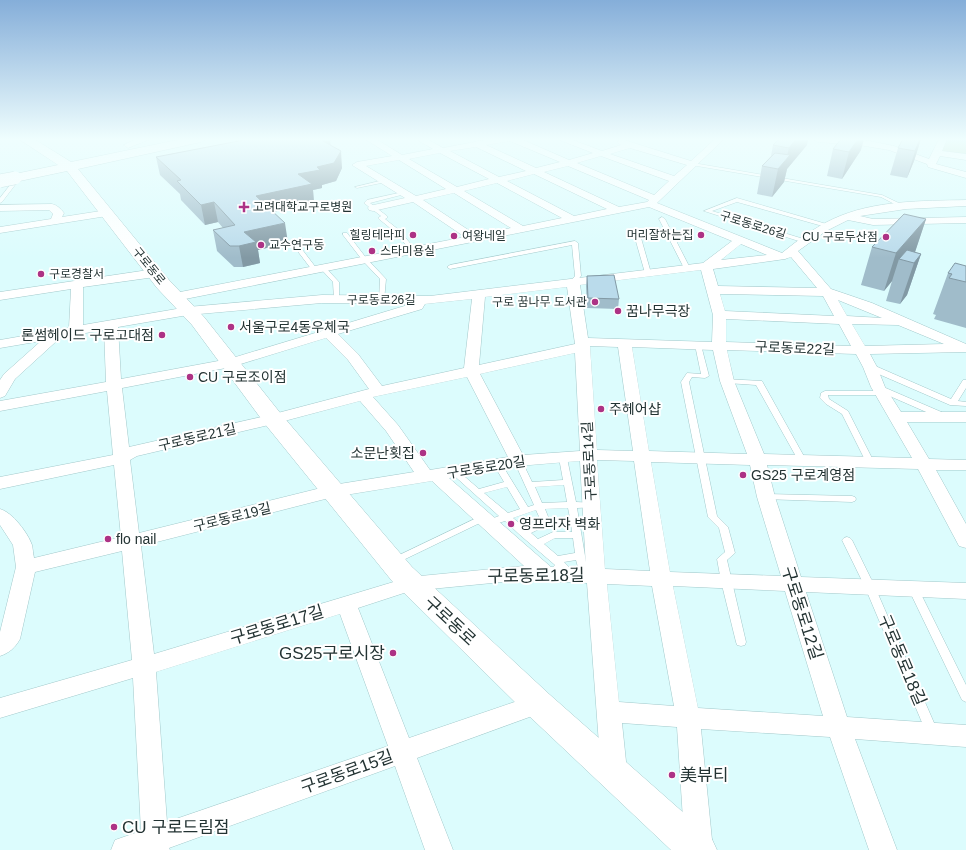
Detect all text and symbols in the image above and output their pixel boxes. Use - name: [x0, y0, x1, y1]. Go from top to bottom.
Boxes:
- place label: 고려대학교구로병원: [253, 200, 352, 214]
- marker: 고려대학교구로병원: [238, 201, 250, 213]
- street label: 구로동로26길: [718, 208, 788, 242]
- place label: 힐링테라피: [350, 228, 405, 242]
- place label: 머리잘하는집: [627, 228, 693, 242]
- place label: 여왕네일: [462, 229, 506, 243]
- marker: 힐링테라피: [408, 230, 418, 240]
- marker: 머리잘하는집: [696, 230, 706, 240]
- place label: CU 구로두산점: [802, 230, 878, 244]
- marker: 여왕네일: [449, 231, 459, 241]
- marker: CU 구로두산점: [881, 232, 891, 242]
- place label: 교수연구동: [269, 238, 324, 252]
- marker: 교수연구동: [256, 240, 266, 250]
- street label: 구로동로: [130, 244, 168, 288]
- place label: 스타미용실: [380, 244, 435, 258]
- marker: 스타미용실: [367, 246, 377, 256]
- place label: 구로경찰서: [49, 267, 104, 281]
- marker: 구로경찰서: [36, 269, 46, 279]
- street label: 구로동로26길: [347, 293, 415, 307]
- place label: 구로 꿈나무 도서관: [492, 295, 587, 309]
- marker: 구로 꿈나무 도서관: [590, 297, 600, 307]
- place label: 꿈나무극장: [626, 303, 691, 319]
- marker: 꿈나무극장: [613, 306, 623, 316]
- place label: 서울구로4동우체국: [239, 319, 350, 335]
- marker: 서울구로4동우체국: [226, 322, 236, 332]
- place label: 론썸헤이드 구로고대점: [21, 327, 154, 343]
- marker: 론썸헤이드 구로고대점: [157, 330, 167, 340]
- street label: 구로동로22길: [755, 339, 835, 357]
- place label: CU 구로조이점: [198, 369, 287, 385]
- marker: CU 구로조이점: [185, 372, 195, 382]
- place label: 주헤어샵: [609, 401, 661, 417]
- marker: 주헤어샵: [596, 404, 606, 414]
- street label: 구로동로21길: [156, 420, 238, 454]
- street label: 구로동로14길: [579, 421, 599, 501]
- place label: 소문난횟집: [351, 445, 415, 461]
- marker: 소문난횟집: [418, 448, 428, 458]
- street label: 구로동로20길: [445, 453, 527, 481]
- place label: GS25 구로계영점: [751, 467, 855, 483]
- marker: GS25 구로계영점: [738, 470, 748, 480]
- street label: 구로동로19길: [191, 500, 273, 534]
- place label: 영프라쟈 벽화: [519, 516, 600, 532]
- marker: 영프라쟈 벽화: [506, 519, 516, 529]
- place label: flo nail: [116, 531, 156, 547]
- marker: flo nail: [103, 534, 113, 544]
- street label: 구로동로12길: [778, 564, 826, 662]
- street label: 구로동로18길: [487, 566, 585, 586]
- street label: 구로동로: [421, 593, 479, 649]
- street label: 구로동로17길: [228, 602, 326, 648]
- street label: 구로동로18길: [874, 612, 930, 708]
- place label: GS25구로시장: [279, 644, 385, 663]
- marker: GS25구로시장: [388, 648, 398, 658]
- street label: 구로동로15길: [298, 746, 396, 798]
- place label: 美뷰티: [680, 766, 728, 785]
- marker: 美뷰티: [667, 770, 677, 780]
- place label: CU 구로드림점: [122, 818, 229, 837]
- marker: CU 구로드림점: [109, 822, 119, 832]

